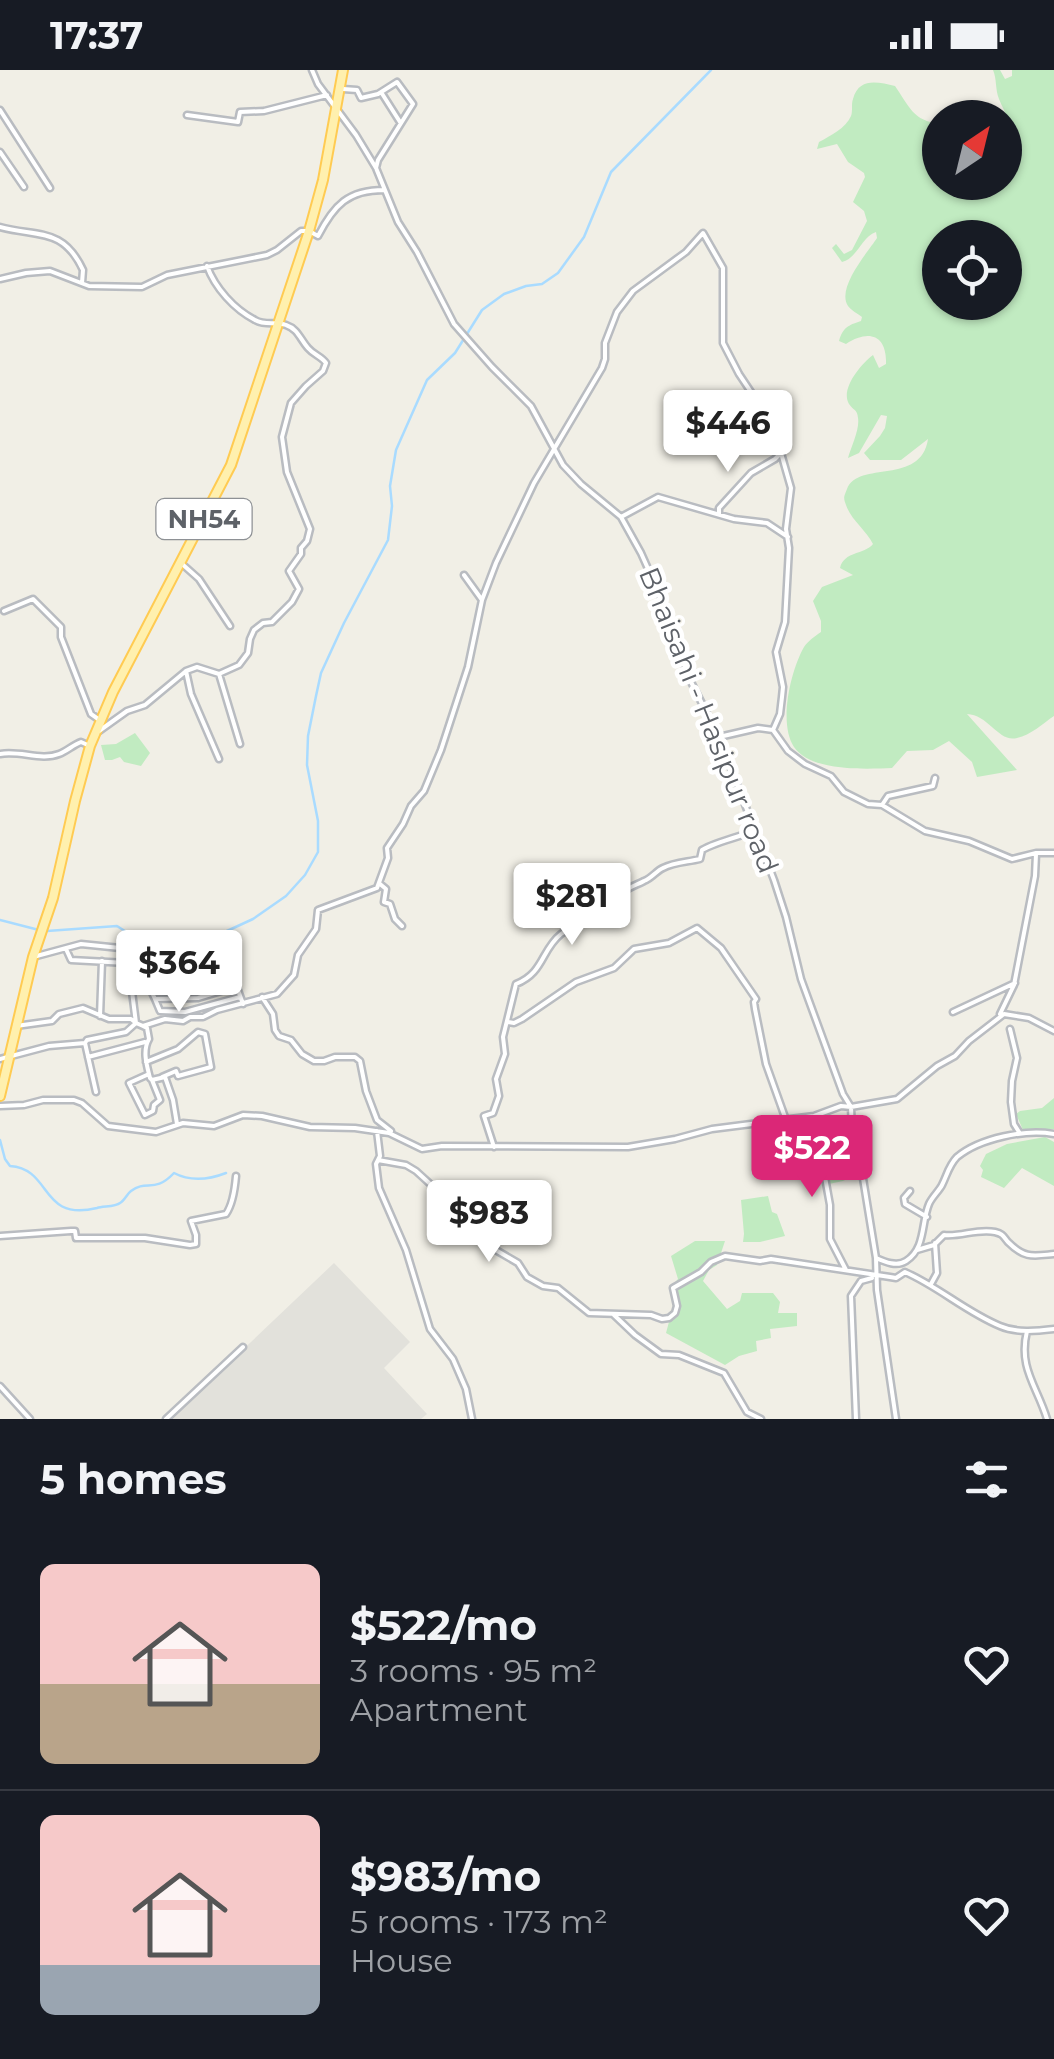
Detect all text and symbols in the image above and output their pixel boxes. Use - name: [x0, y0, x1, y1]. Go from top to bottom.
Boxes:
- text: 17:37: [50, 12, 143, 59]
- north arrow: [922, 100, 1022, 200]
- map controls: [922, 100, 1022, 320]
- button: locate: [922, 220, 1022, 320]
- pin: $446: [669, 390, 787, 475]
- text: $446: [685, 403, 771, 442]
- road number: NH54: [156, 499, 252, 539]
- street label: Bhaisahi - Hasipur road: [632, 562, 786, 878]
- pin: $281: [513, 863, 631, 948]
- text: $281: [536, 876, 608, 915]
- pin: $364: [120, 930, 238, 1015]
- text: $364: [138, 943, 220, 982]
- pin: $522: [753, 1115, 871, 1200]
- text: $522: [773, 1128, 851, 1167]
- pin: $983: [430, 1180, 548, 1265]
- text: $983: [449, 1193, 529, 1232]
- icon: filters: [959, 1452, 1014, 1507]
- text: 5 homes: [40, 1453, 227, 1505]
- text: $522/mo: [350, 1599, 537, 1651]
- icon: home: [120, 1604, 240, 1724]
- icon: heart: [959, 1637, 1014, 1692]
- text: 3 rooms · 95 m²: [350, 1651, 597, 1690]
- text: Apartment: [350, 1690, 528, 1729]
- text: $983/mo: [350, 1850, 541, 1902]
- icon: home: [120, 1855, 240, 1975]
- icon: heart: [959, 1888, 1014, 1943]
- text: 5 rooms · 173 m²: [350, 1902, 608, 1941]
- text: House: [350, 1941, 453, 1980]

